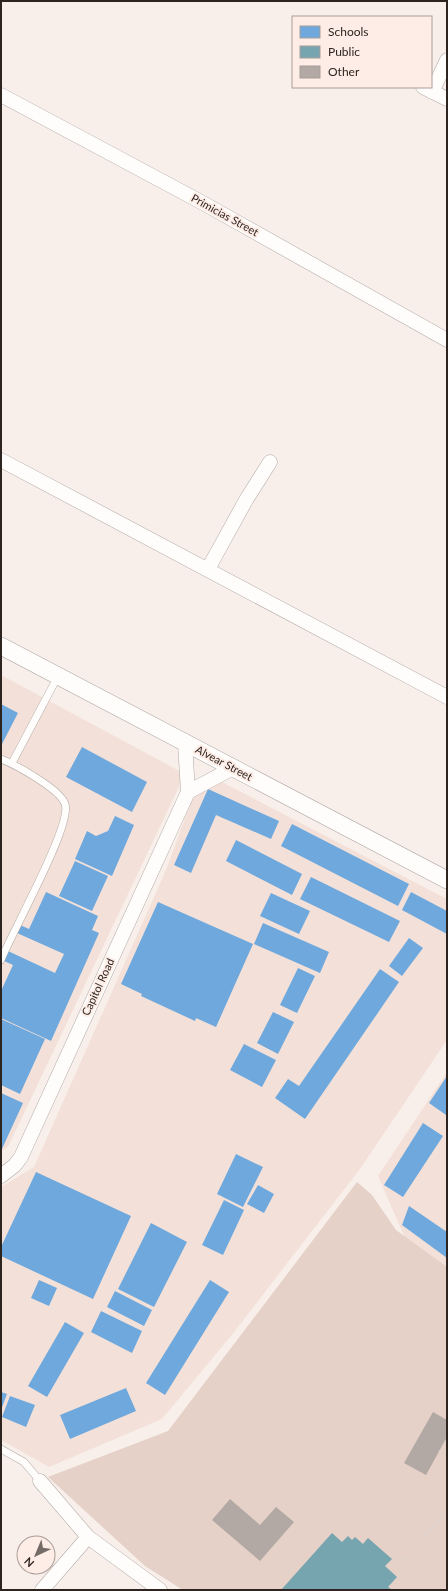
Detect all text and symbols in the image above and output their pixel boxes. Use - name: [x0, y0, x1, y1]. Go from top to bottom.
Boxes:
- legend: [292, 16, 432, 88]
- text: Schools: [328, 24, 369, 39]
- text: Public: [328, 44, 360, 59]
- text: Other: [328, 64, 360, 79]
- street label: Primicias Street: [189, 191, 261, 238]
- street label: Alvear Street: [194, 742, 255, 783]
- street label: Capitol Road: [79, 956, 116, 1017]
- north arrow: [16, 1535, 56, 1575]
- text: N: [21, 1555, 36, 1570]

